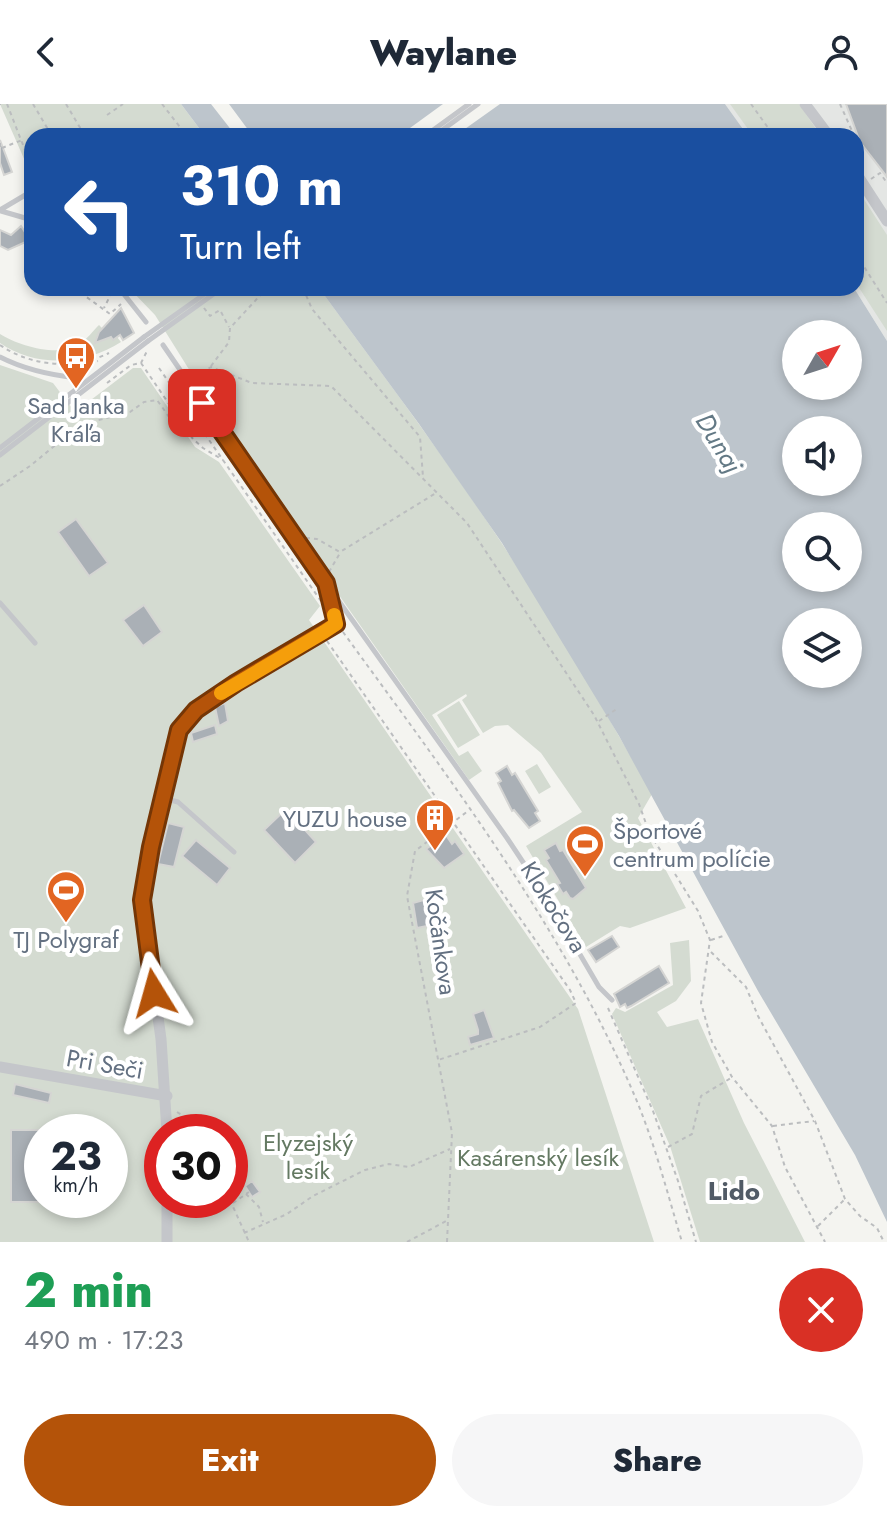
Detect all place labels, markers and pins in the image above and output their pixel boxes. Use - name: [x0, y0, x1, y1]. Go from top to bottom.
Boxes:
- bus stop icon: Sad Janka Kráľa: [55, 335, 97, 390]
- pin: [168, 369, 236, 437]
- place label: Sad Janka Kráľa: [27, 388, 125, 451]
- building icon: YUZU house: [414, 797, 456, 852]
- place label: YUZU house: [283, 801, 407, 836]
- place label: Športové centrum polície: [613, 813, 771, 876]
- sports icon: Športové centrum polície: [564, 823, 606, 878]
- sports icon: TJ Polygraf: [45, 869, 87, 924]
- place label: TJ Polygraf: [13, 922, 120, 957]

